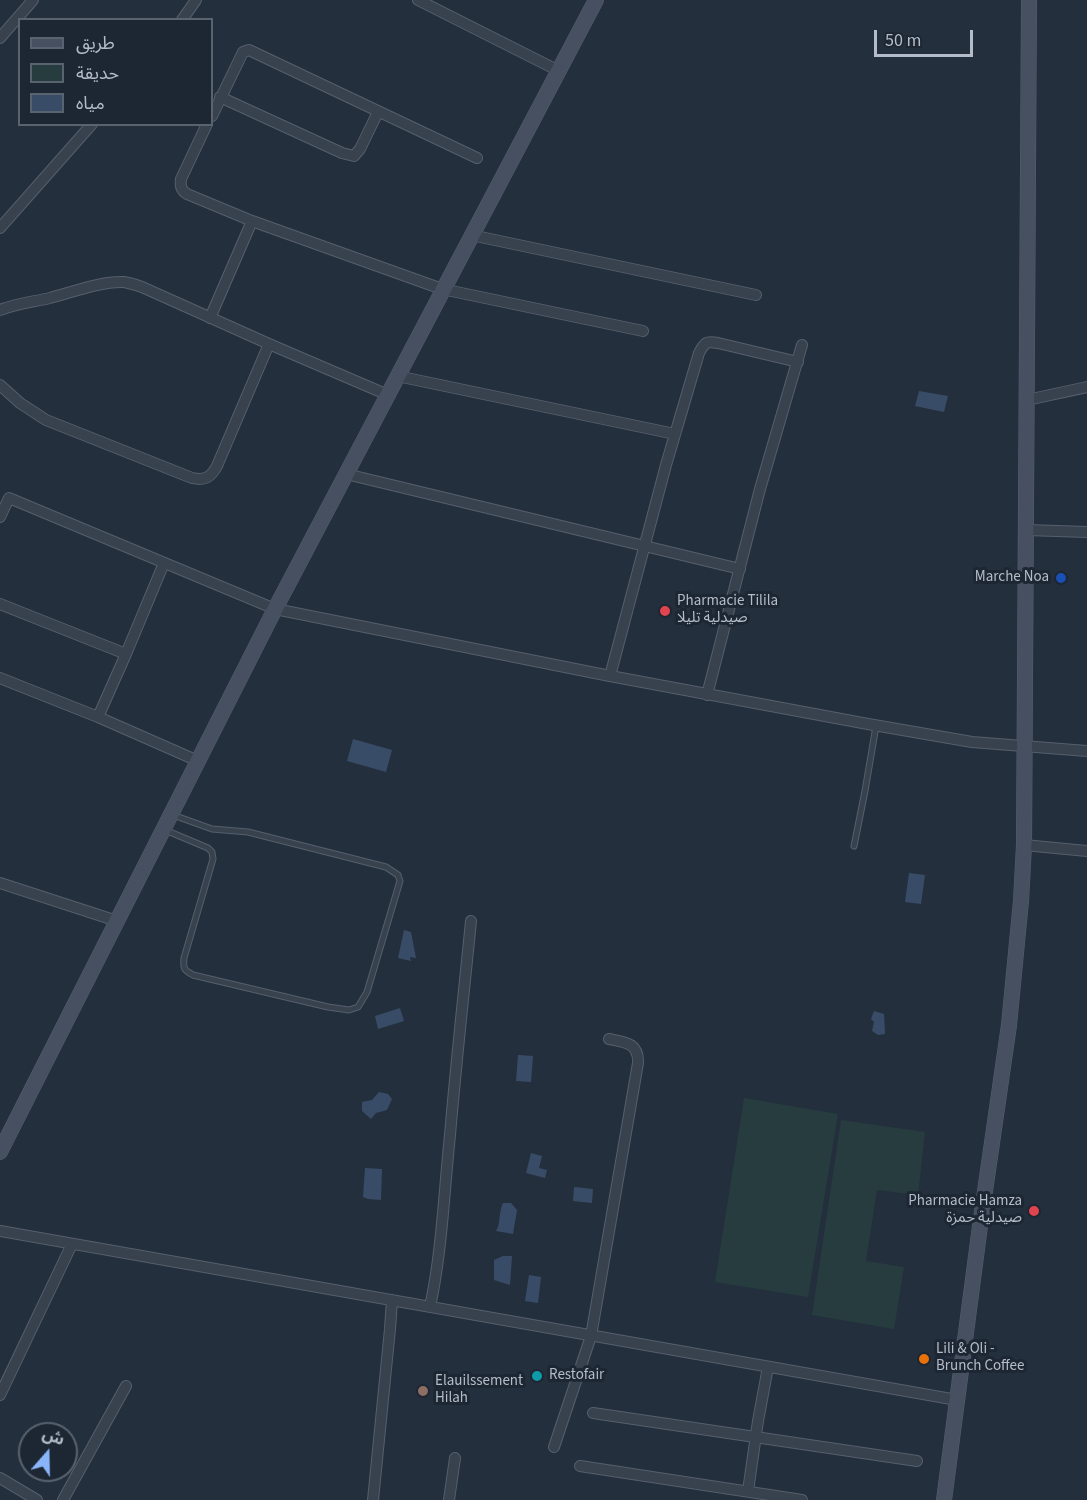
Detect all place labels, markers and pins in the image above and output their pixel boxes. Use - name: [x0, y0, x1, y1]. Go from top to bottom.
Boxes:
- place label: Marche Noa: [975, 569, 1049, 587]
- marker: Marche Noa: [1054, 571, 1068, 585]
- place label: Pharmacie Tilila صيدلية تليلا: [677, 593, 778, 628]
- marker: Pharmacie Tilila صيدلية تليلا: [658, 604, 672, 618]
- place label: Pharmacie Hamza صيدلية حمزة: [908, 1193, 1022, 1228]
- marker: Pharmacie Hamza صيدلية حمزة: [1027, 1204, 1041, 1218]
- place label: Lili & Oli - Brunch Coffee: [936, 1341, 1024, 1376]
- marker: Lili & Oli - Brunch Coffee: [917, 1352, 931, 1366]
- place label: Restofair: [549, 1367, 604, 1385]
- marker: Restofair: [530, 1369, 544, 1383]
- place label: Elauilssement Hilah: [435, 1373, 523, 1408]
- marker: Elauilssement Hilah: [416, 1384, 430, 1398]

